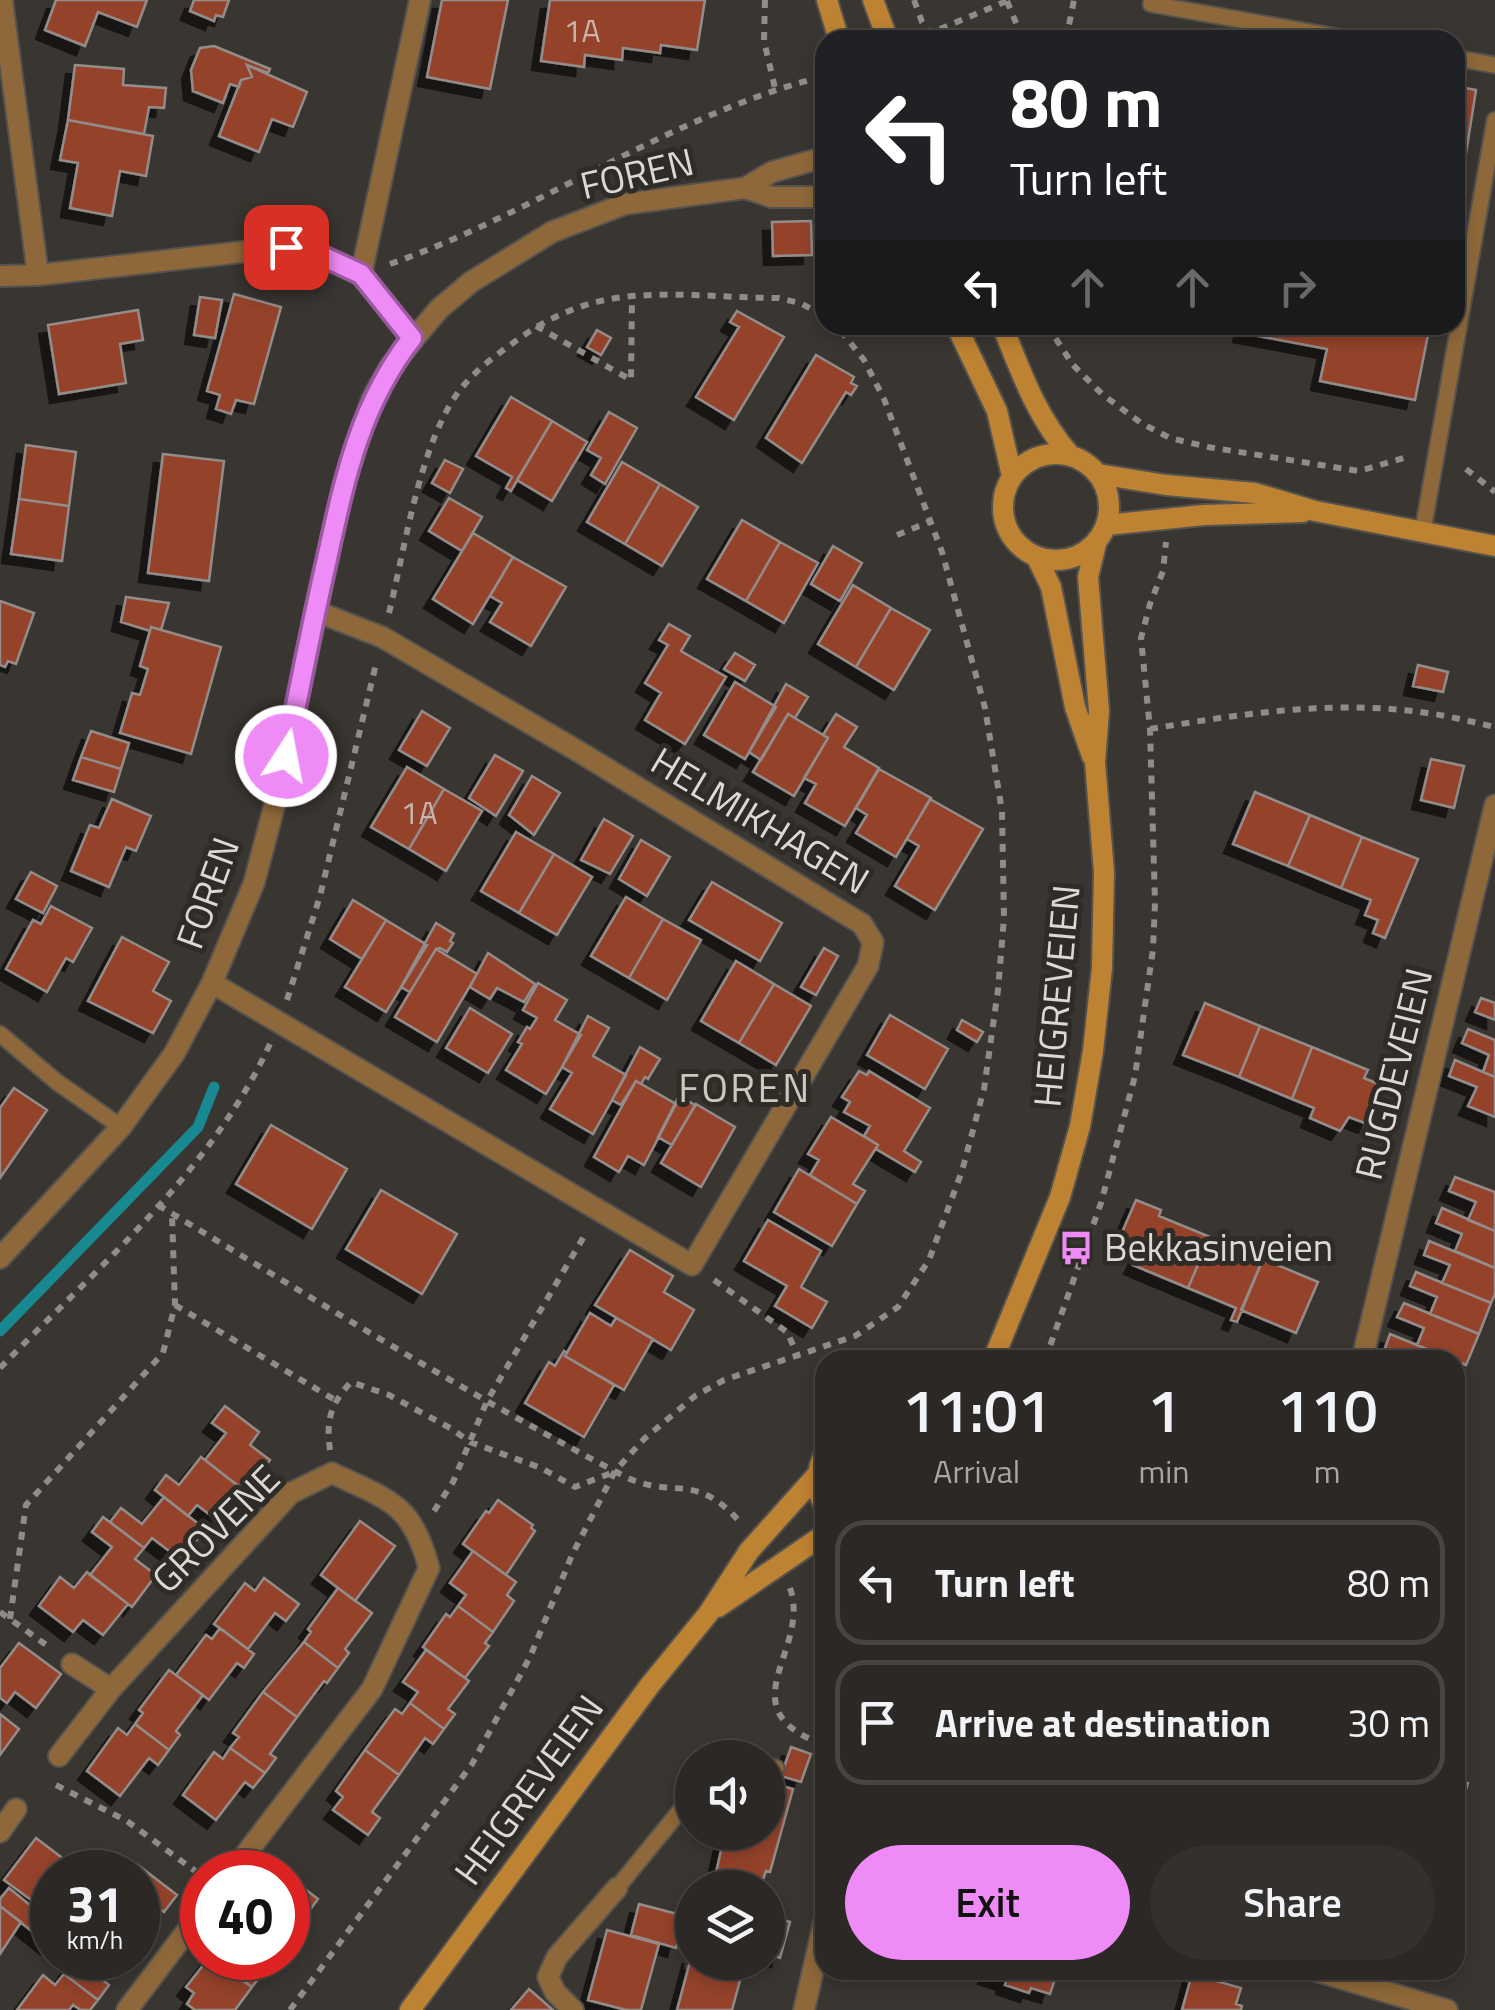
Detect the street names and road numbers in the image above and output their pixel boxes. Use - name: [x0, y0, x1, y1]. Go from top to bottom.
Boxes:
- street label: FOREN: [574, 132, 699, 214]
- street label: HELMIKHAGEN: [640, 732, 881, 908]
- street label: FOREN: [160, 829, 254, 957]
- street label: HEIGREVEIEN: [1017, 882, 1095, 1110]
- street label: RUGDEVEIEN: [1339, 962, 1447, 1186]
- street label: GROVENE: [138, 1451, 293, 1606]
- street label: HEIGREVEIEN: [439, 1682, 617, 1897]

